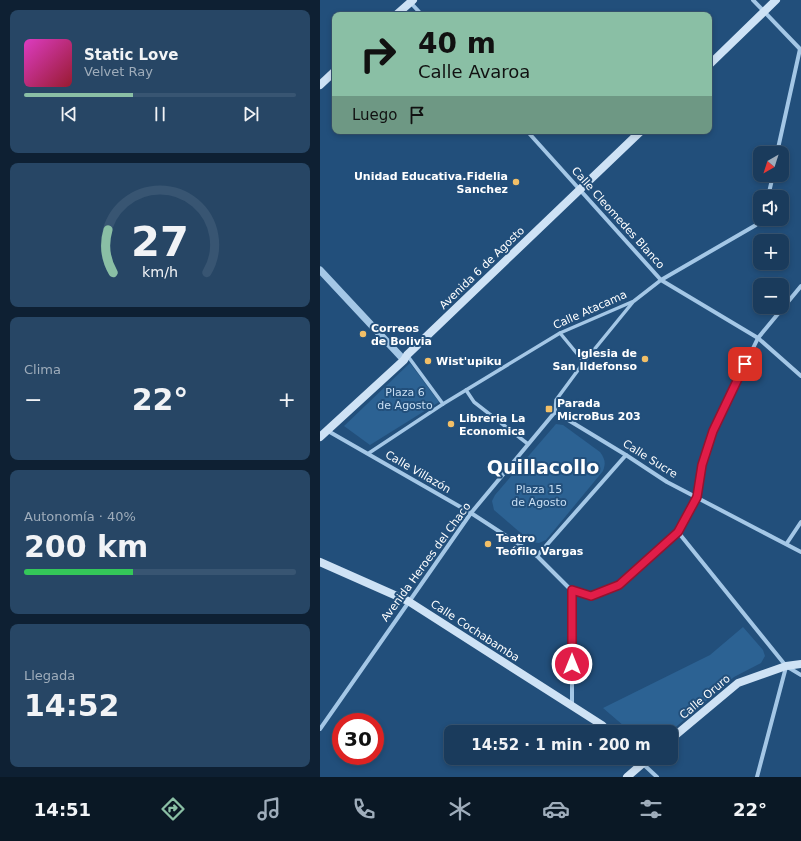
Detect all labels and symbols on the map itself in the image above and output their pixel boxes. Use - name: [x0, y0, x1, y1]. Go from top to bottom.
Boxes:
- north arrow: [753, 146, 789, 182]
- street label: Calle Cleomedes Blanco: [569, 164, 667, 272]
- place label: Unidad Educativa.Fidelia Sanchez: [354, 170, 508, 196]
- marker: Unidad Educativa.Fidelia Sanchez: [511, 177, 521, 187]
- street label: Avenida 6 de Agosto: [437, 224, 527, 312]
- street label: Calle Atacama: [551, 288, 629, 332]
- place label: Correos de Bolivia: [371, 322, 432, 348]
- marker: Correos de Bolivia: [358, 329, 368, 339]
- place label: Iglesia de San Ildefonso: [553, 347, 637, 373]
- pin: [728, 347, 762, 381]
- marker: Iglesia de San Ildefonso: [640, 354, 650, 364]
- place label: Wist'upiku: [436, 355, 502, 368]
- marker: Wist'upiku: [423, 356, 433, 366]
- park label: Plaza 6 de Agosto: [377, 386, 433, 412]
- place label: Parada MicroBus 203: [557, 397, 641, 423]
- marker: Parada MicroBus 203: [544, 404, 554, 414]
- place label: Libreria La Economica: [459, 412, 525, 438]
- marker: Libreria La Economica: [446, 419, 456, 429]
- street label: Calle Sucre: [620, 437, 680, 481]
- street label: Calle Villazón: [383, 448, 453, 496]
- district label: Quillacollo: [487, 456, 599, 478]
- park label: Plaza 15 de Agosto: [511, 483, 567, 509]
- street label: Avenida Heroes del Chaco: [378, 500, 474, 624]
- place label: Teatro Teófilo Vargas: [496, 532, 584, 558]
- marker: Teatro Teófilo Vargas: [483, 539, 493, 549]
- street label: Calle Cochabamba: [428, 597, 522, 665]
- position arrow: [551, 643, 593, 685]
- street label: Calle Oruro: [677, 672, 733, 722]
- speed limit sign: 30: [332, 713, 384, 765]

